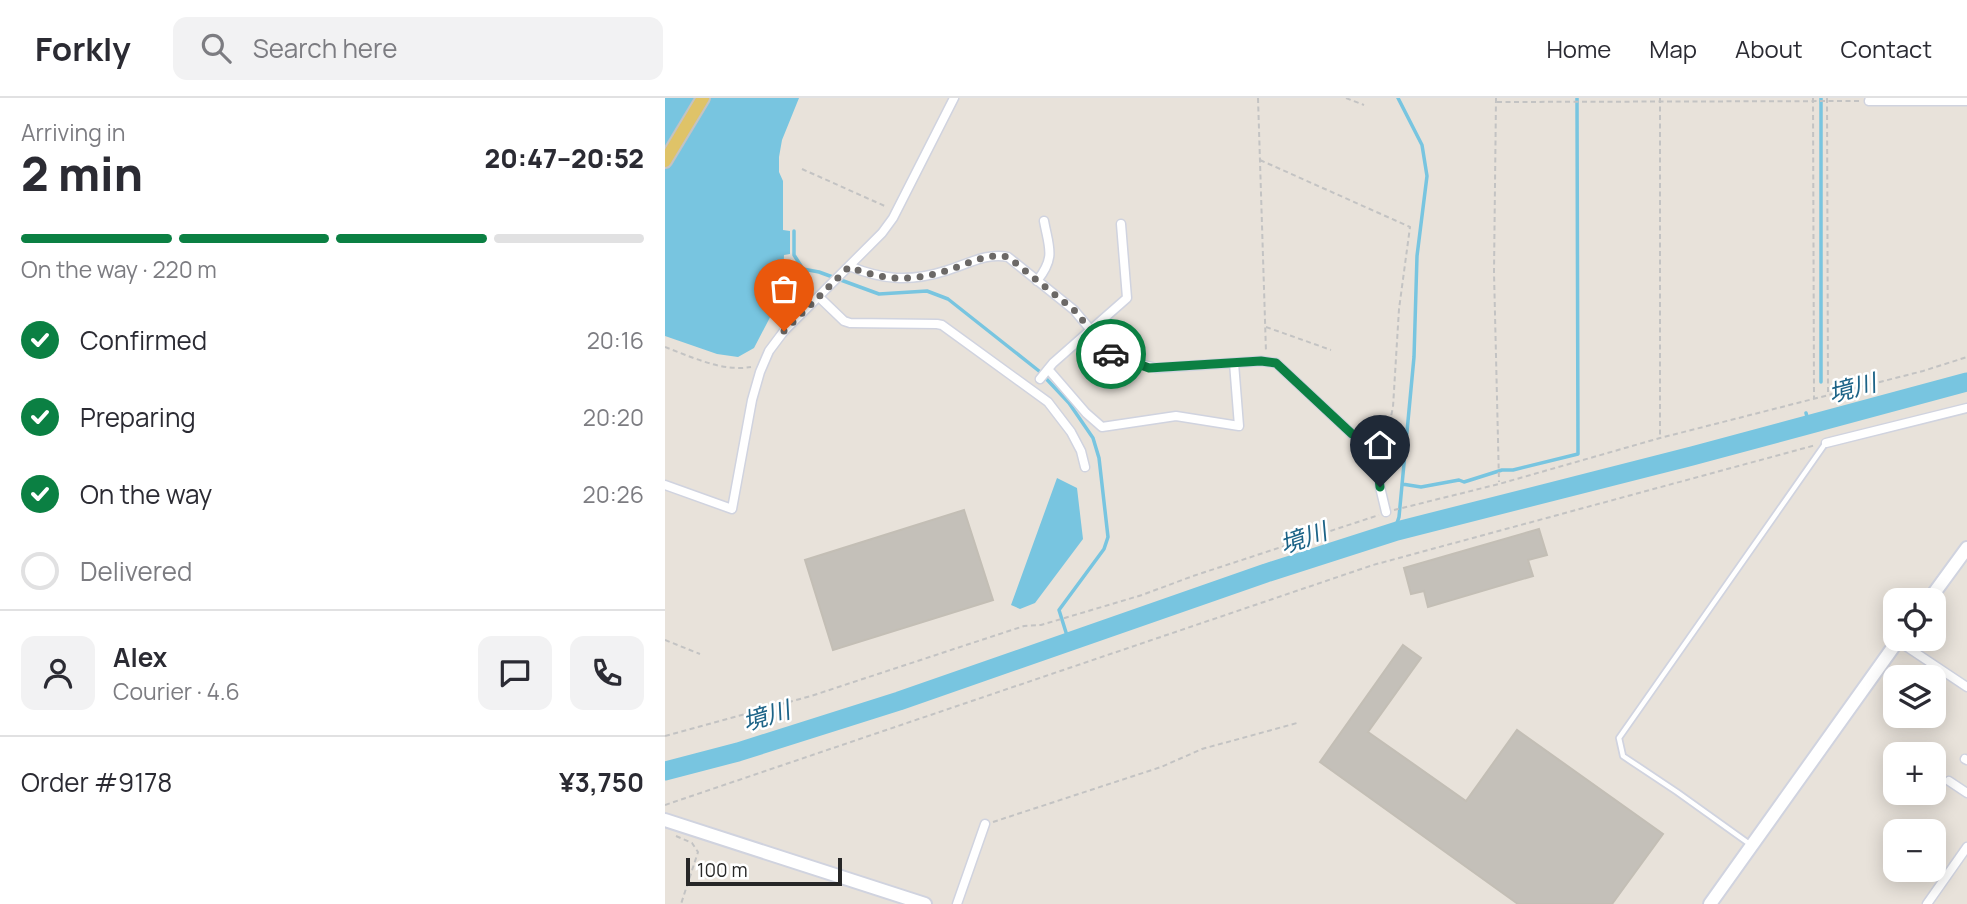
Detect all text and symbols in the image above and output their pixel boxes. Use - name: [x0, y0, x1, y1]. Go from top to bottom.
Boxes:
- search box: [173, 17, 663, 80]
- text: Forkly: [35, 26, 131, 71]
- icon: search: [197, 29, 235, 67]
- text: Search here: [253, 30, 397, 66]
- text: Home: [1546, 32, 1611, 65]
- text: Map: [1649, 32, 1697, 65]
- text: About: [1735, 32, 1803, 65]
- text: Contact: [1841, 32, 1932, 65]
- text: Arriving in: [21, 116, 126, 148]
- text: 20:47–20:52: [484, 140, 644, 176]
- text: 2 min: [21, 142, 143, 205]
- text: On the way · 220 m: [21, 253, 217, 285]
- pin: [754, 259, 814, 331]
- icon: bag: [765, 270, 803, 308]
- courier: [1076, 319, 1146, 389]
- icon: check: [21, 321, 59, 359]
- text: Confirmed: [80, 322, 207, 358]
- text: 20:16: [587, 324, 644, 356]
- icon: car: [1092, 335, 1130, 373]
- water label: 境川: [1825, 364, 1882, 409]
- icon: check: [21, 398, 59, 436]
- text: Preparing: [80, 399, 196, 435]
- text: 20:20: [583, 401, 644, 433]
- pin: [1350, 415, 1410, 487]
- icon: home: [1361, 426, 1399, 464]
- icon: check: [21, 475, 59, 513]
- text: On the way: [80, 476, 212, 512]
- text: 20:26: [583, 478, 644, 510]
- water label: 境川: [1275, 513, 1334, 560]
- text: Delivered: [80, 553, 192, 589]
- map controls: [1883, 588, 1946, 882]
- button: locate: [1883, 588, 1946, 651]
- button: person: [21, 636, 95, 710]
- button: chat: [478, 636, 552, 710]
- button: phone: [570, 636, 644, 710]
- text: Alex: [113, 639, 167, 675]
- button: layers: [1883, 665, 1946, 728]
- text: Courier · 4.6: [113, 675, 240, 707]
- water label: 境川: [738, 691, 797, 738]
- button: +: [1883, 742, 1946, 805]
- text: Order #9178: [21, 764, 172, 800]
- text: ¥3,750: [559, 764, 644, 800]
- button: −: [1883, 819, 1946, 882]
- scale bar: [686, 855, 842, 887]
- text: 100 m: [697, 857, 748, 883]

